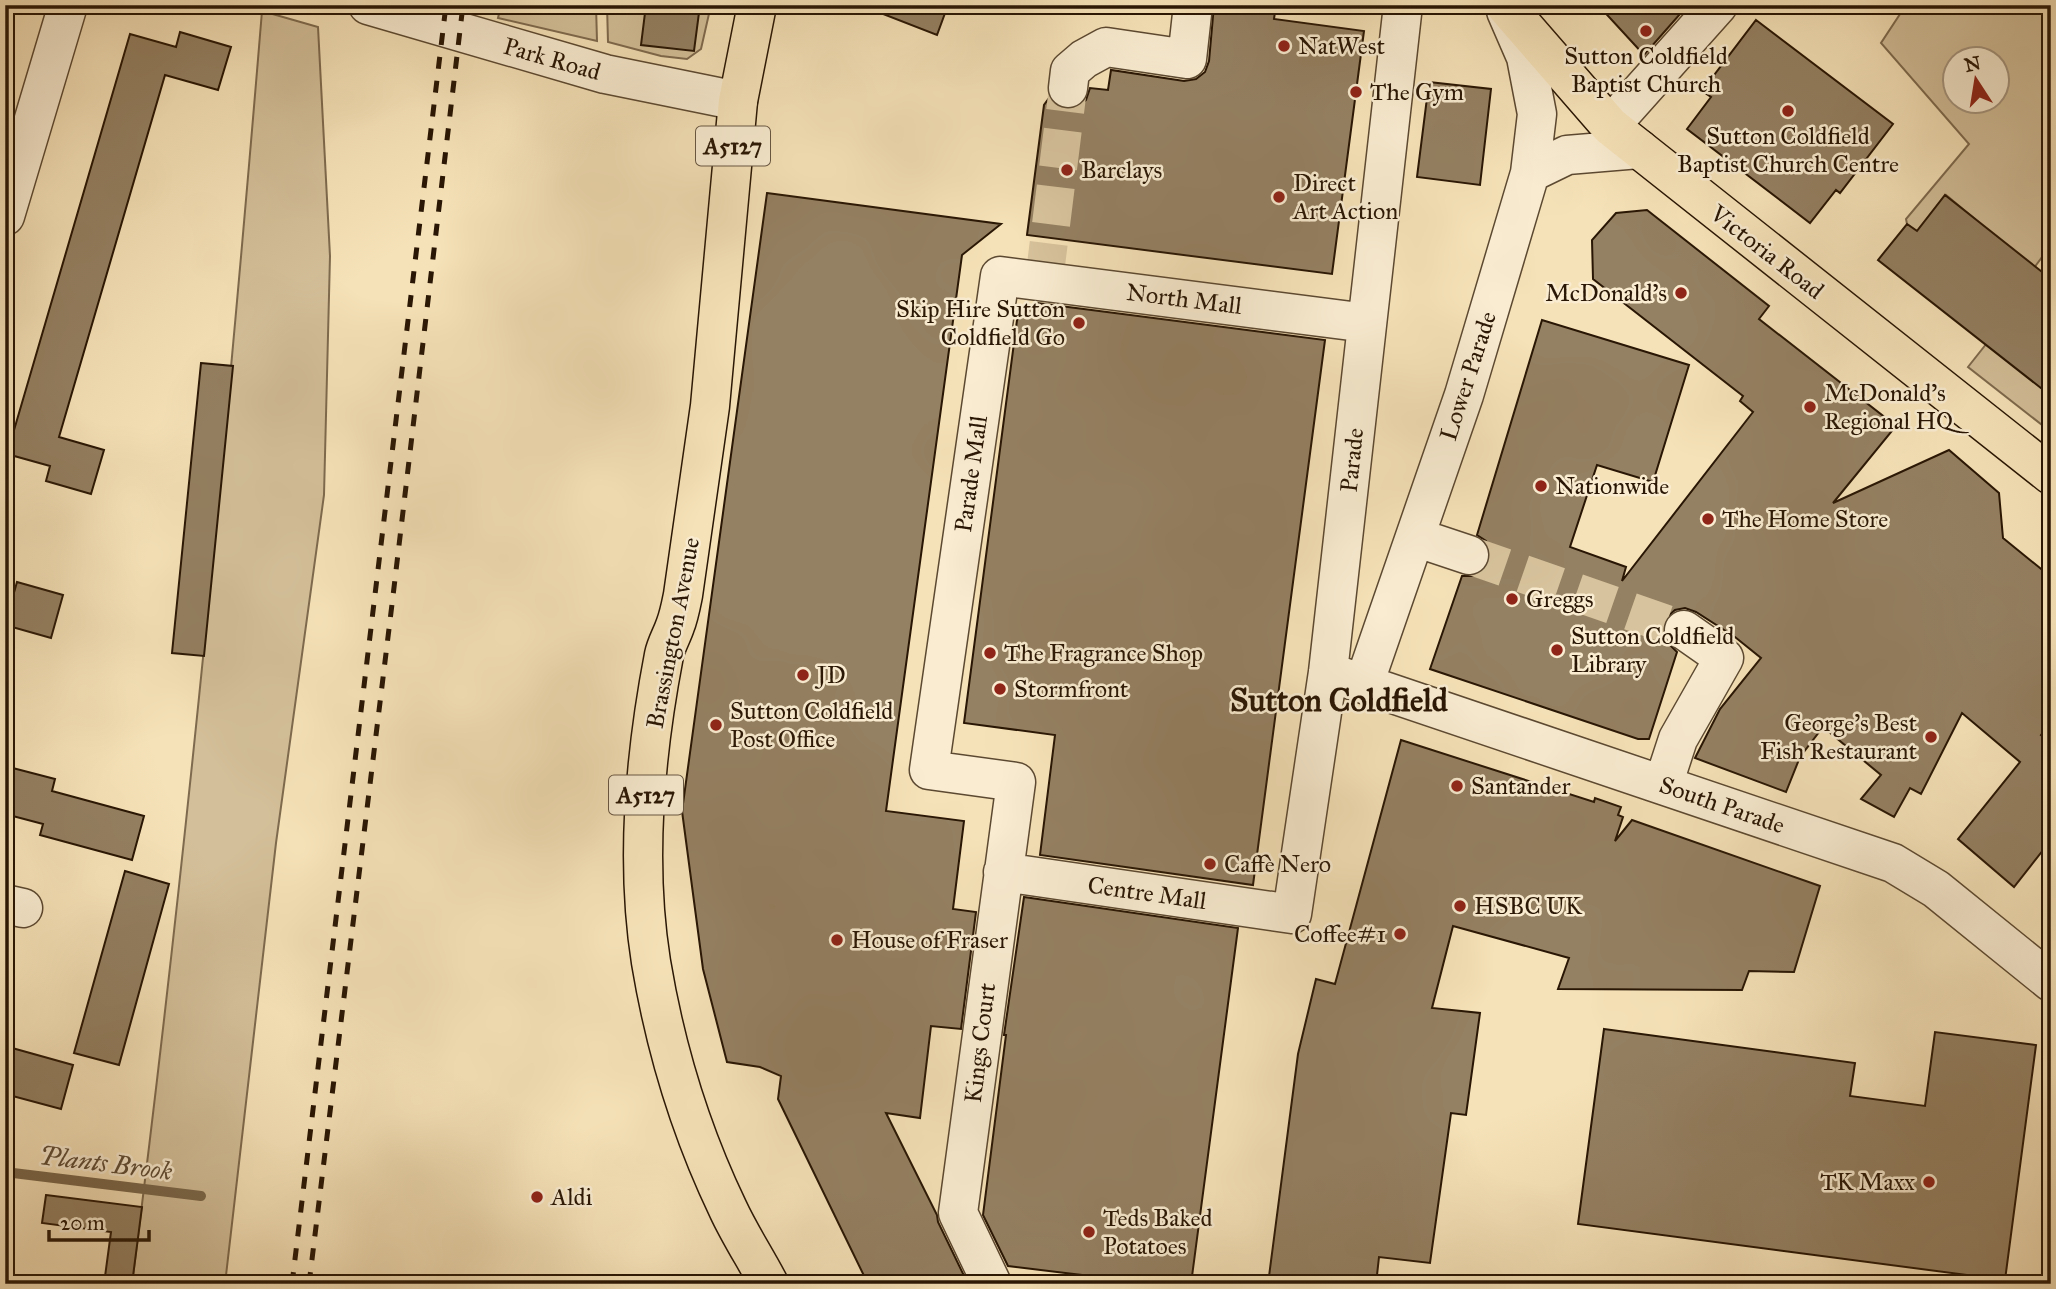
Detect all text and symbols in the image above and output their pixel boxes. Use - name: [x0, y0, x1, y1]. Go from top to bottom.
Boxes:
- marker: Sutton Coldfield Baptist Church: [1638, 23, 1654, 39]
- street label: Park Road: [500, 31, 604, 87]
- place label: NatWest: [1298, 31, 1385, 61]
- marker: NatWest: [1276, 38, 1292, 54]
- place label: Sutton Coldfield Baptist Church: [1564, 41, 1728, 99]
- north arrow: [1940, 46, 2010, 116]
- text: N: [1962, 51, 1983, 77]
- place label: The Gym: [1370, 77, 1464, 107]
- marker: The Gym: [1348, 84, 1364, 100]
- marker: Sutton Coldfield Baptist Church Centre: [1780, 103, 1796, 119]
- place label: Sutton Coldfield Baptist Church Centre: [1677, 121, 1899, 179]
- road number: A5127: [696, 127, 770, 166]
- place label: Barclays: [1081, 155, 1162, 185]
- marker: Barclays: [1059, 162, 1075, 178]
- place label: Direct Art Action: [1292, 168, 1398, 226]
- marker: Direct Art Action: [1271, 189, 1287, 205]
- street label: Victoria Road: [1703, 198, 1830, 306]
- street label: North Mall: [1125, 277, 1244, 321]
- place label: McDonald's: [1545, 278, 1667, 308]
- marker: McDonald's: [1673, 285, 1689, 301]
- place label: Skip Hire Sutton Coldfield Go: [896, 294, 1065, 352]
- street label: Lower Parade: [1433, 308, 1503, 444]
- marker: Skip Hire Sutton Coldfield Go: [1071, 315, 1087, 331]
- place label: McDonald's Regional HQ: [1824, 378, 1970, 436]
- marker: McDonald's Regional HQ: [1802, 399, 1818, 415]
- street label: Parade Mall: [948, 413, 994, 534]
- street label: Parade: [1334, 426, 1370, 494]
- place label: Nationwide: [1555, 471, 1669, 501]
- marker: Nationwide: [1533, 478, 1549, 494]
- place label: The Home Store: [1722, 504, 1888, 534]
- marker: The Home Store: [1700, 511, 1716, 527]
- street label: Brassington Avenue: [640, 535, 706, 731]
- place label: Greggs: [1526, 584, 1594, 614]
- marker: Greggs: [1504, 591, 1520, 607]
- place label: Sutton Coldfield Library: [1571, 621, 1734, 679]
- place label: The Fragrance Shop: [1004, 638, 1203, 668]
- marker: Sutton Coldfield Library: [1549, 642, 1565, 658]
- marker: The Fragrance Shop: [982, 645, 998, 661]
- place label: JD: [814, 660, 846, 690]
- marker: JD: [795, 667, 811, 683]
- place label: Stormfront: [1014, 674, 1129, 704]
- marker: Stormfront: [992, 681, 1008, 697]
- district label: Sutton Coldfield: [1230, 681, 1449, 720]
- place label: Sutton Coldfield Post Office: [730, 696, 893, 754]
- place label: George's Best Fish Restaurant: [1760, 708, 1918, 766]
- marker: Sutton Coldfield Post Office: [708, 717, 724, 733]
- marker: George's Best Fish Restaurant: [1923, 729, 1939, 745]
- street label: South Parade: [1655, 770, 1789, 840]
- place label: Santander: [1471, 771, 1570, 801]
- road number: A5127: [609, 776, 683, 814]
- marker: Santander: [1449, 778, 1465, 794]
- place label: Caffè Nero: [1224, 849, 1331, 879]
- marker: Caffè Nero: [1202, 856, 1218, 872]
- street label: Centre Mall: [1086, 870, 1209, 916]
- place label: HSBC UK: [1474, 891, 1583, 921]
- marker: HSBC UK: [1452, 898, 1468, 914]
- place label: Coffee#1: [1294, 919, 1386, 949]
- place label: House of Fraser: [851, 925, 1008, 955]
- marker: Coffee#1: [1392, 926, 1408, 942]
- marker: House of Fraser: [829, 932, 845, 948]
- street label: Kings Court: [958, 981, 1002, 1105]
- water label: Plants Brook: [38, 1139, 175, 1187]
- place label: TK Maxx: [1820, 1167, 1915, 1197]
- marker: TK Maxx: [1921, 1174, 1937, 1190]
- place label: Aldi: [550, 1182, 593, 1212]
- marker: Aldi: [529, 1189, 545, 1205]
- scale bar: [49, 1198, 149, 1242]
- place label: Teds Baked Potatoes: [1103, 1203, 1212, 1261]
- text: 20 m: [60, 1210, 105, 1236]
- marker: Teds Baked Potatoes: [1081, 1224, 1097, 1240]

